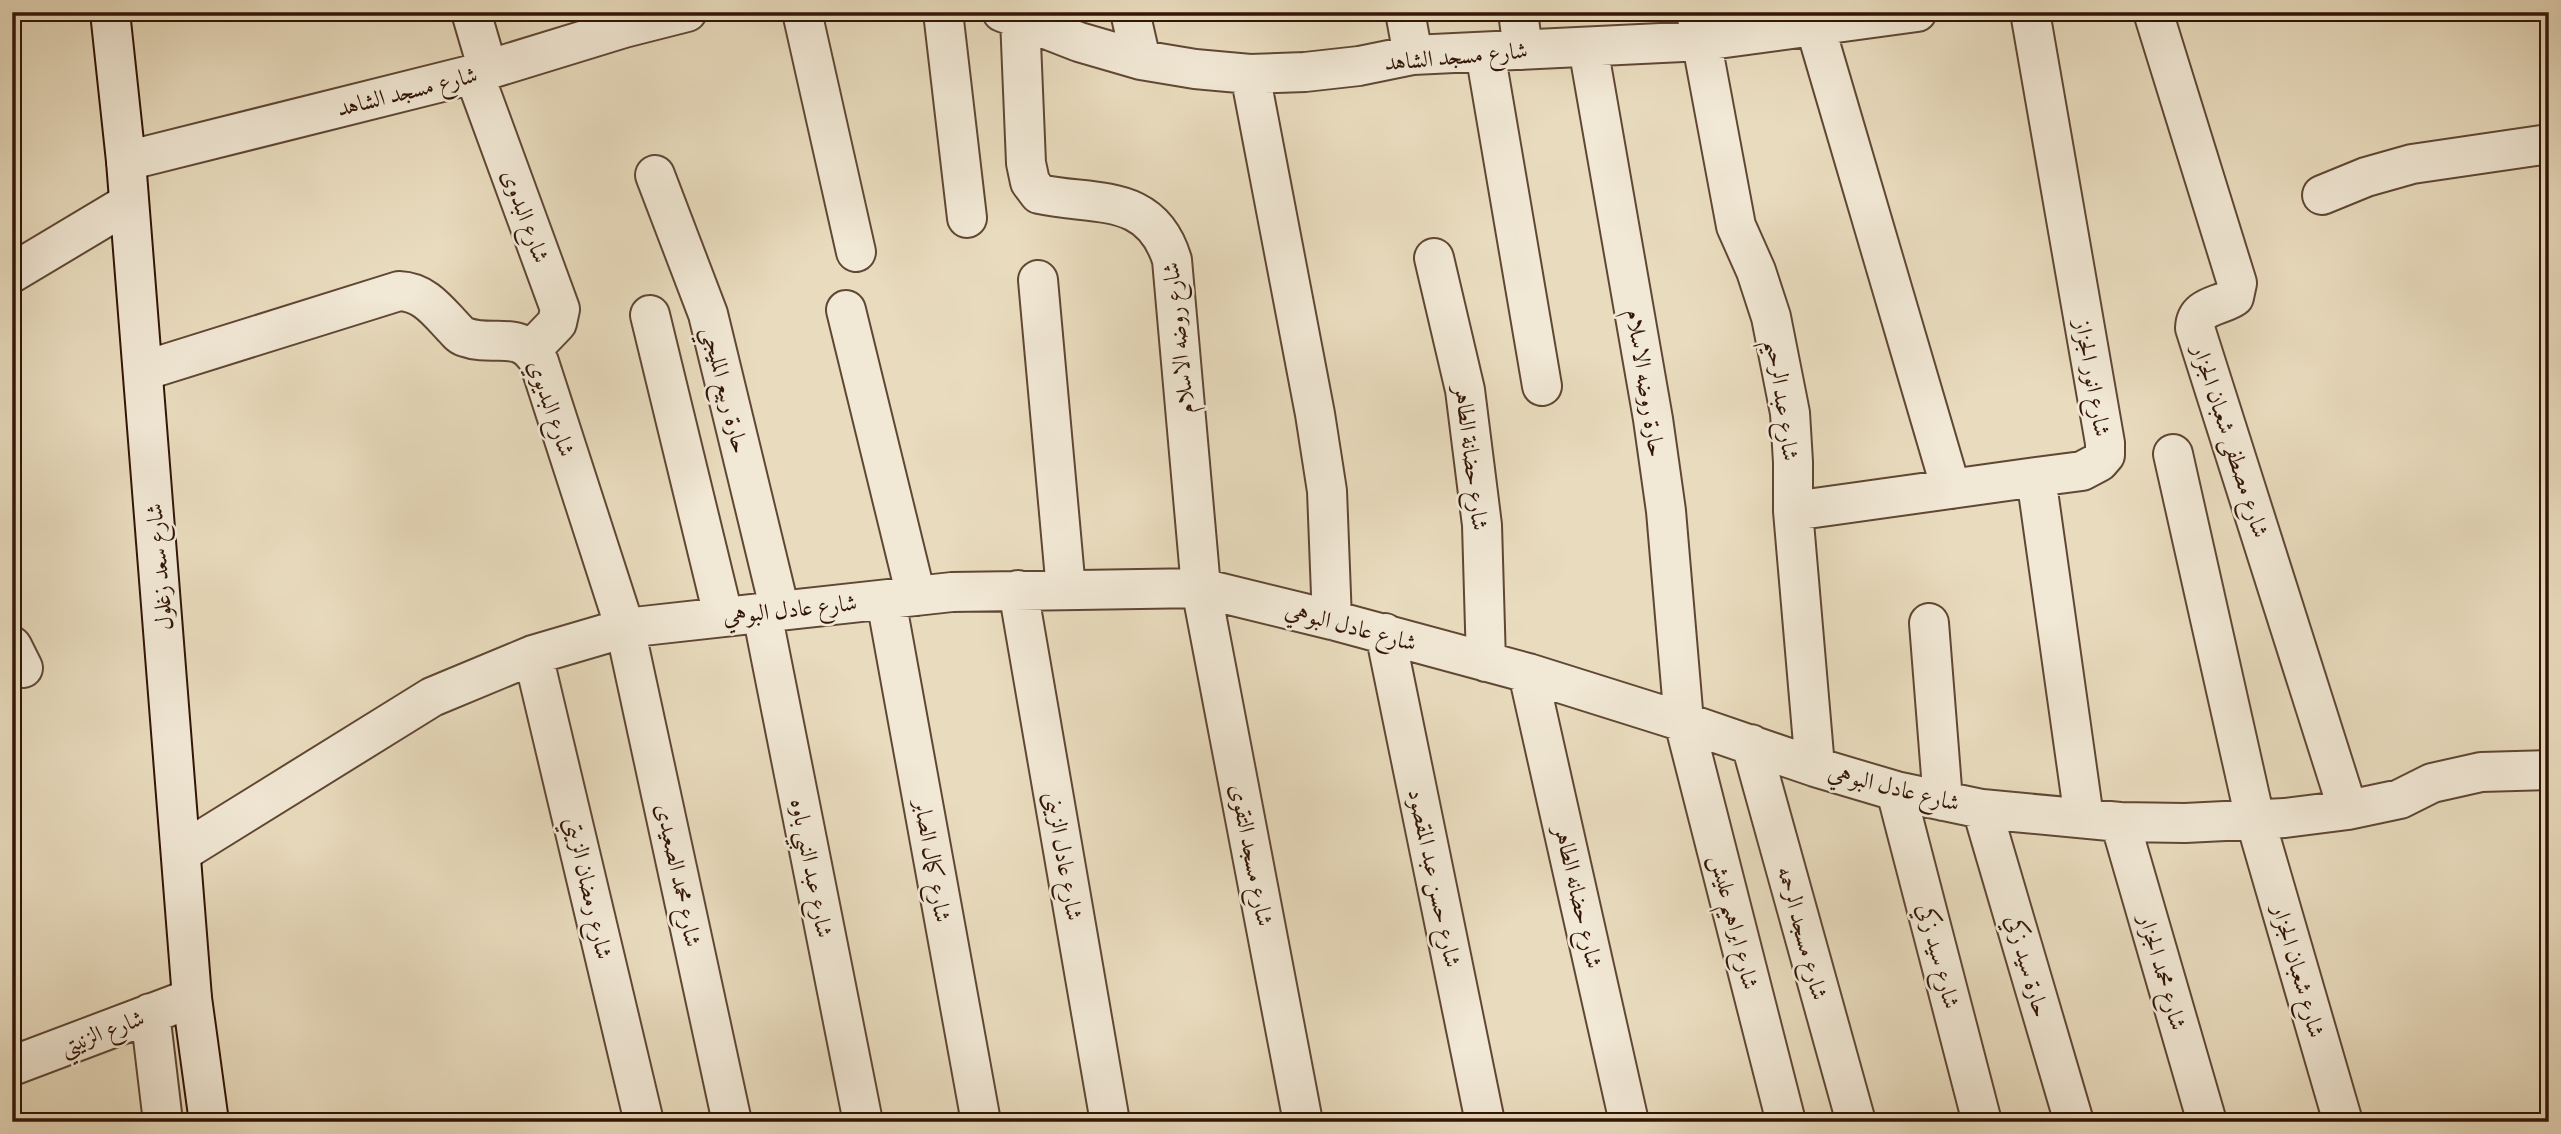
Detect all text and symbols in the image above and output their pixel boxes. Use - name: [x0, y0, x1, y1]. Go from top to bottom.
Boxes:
- street label: شارع مسجد الشاهد: [1383, 33, 1529, 82]
- street label: شارع مسجد الشاهد: [333, 57, 482, 128]
- street label: شارع البدوى: [491, 165, 559, 269]
- street label: شارع روضه الاسلام: [1153, 260, 1206, 416]
- street label: حارة روضه الاسلام: [1615, 307, 1674, 460]
- street label: شارع انور الجزاز: [2063, 315, 2120, 440]
- street label: حارة ربيع المليجي: [689, 323, 758, 458]
- street label: شارع عبد الرحيم: [1752, 337, 1808, 464]
- street label: شارع مصطفى شعبان الجزار: [2180, 338, 2278, 543]
- street label: شارع البديوي: [517, 355, 584, 462]
- street label: شارع حضانة الطاهر: [1443, 382, 1498, 533]
- street label: شارع سعد زغلول: [137, 502, 184, 632]
- street label: شارع عادل البوهي: [721, 585, 859, 636]
- street label: شارع عادل البوهي: [1281, 592, 1420, 663]
- street label: شارع عادل البوهي: [1824, 754, 1963, 823]
- street label: شارع مسجد التقوى: [1219, 781, 1282, 930]
- street label: شارع حسن عبد المقصود: [1397, 786, 1471, 971]
- street label: شارع عادل الزينى: [1033, 789, 1092, 924]
- street label: شارع عبد النبي باوه: [778, 795, 842, 941]
- street label: شارع كمال الصابر: [902, 795, 961, 926]
- street label: شارع محمد الصعيدى: [644, 800, 711, 950]
- street label: شارع رمضان الزيتي: [553, 813, 622, 963]
- street label: شارع حضانه الطاهر: [1543, 820, 1612, 972]
- street label: شارع ابراهيم عليش: [1696, 851, 1768, 995]
- street label: شارع مسجد الرحمه: [1766, 862, 1837, 1005]
- street label: شارع شعبان الجزار: [2260, 898, 2334, 1042]
- street label: شارع سيد زكي: [1906, 899, 1969, 1013]
- street label: شارع محمد الجزار: [2127, 908, 2196, 1035]
- street label: حارة سيد زكي: [1995, 911, 2059, 1022]
- street label: شارع الزنيتي: [55, 1000, 151, 1067]

